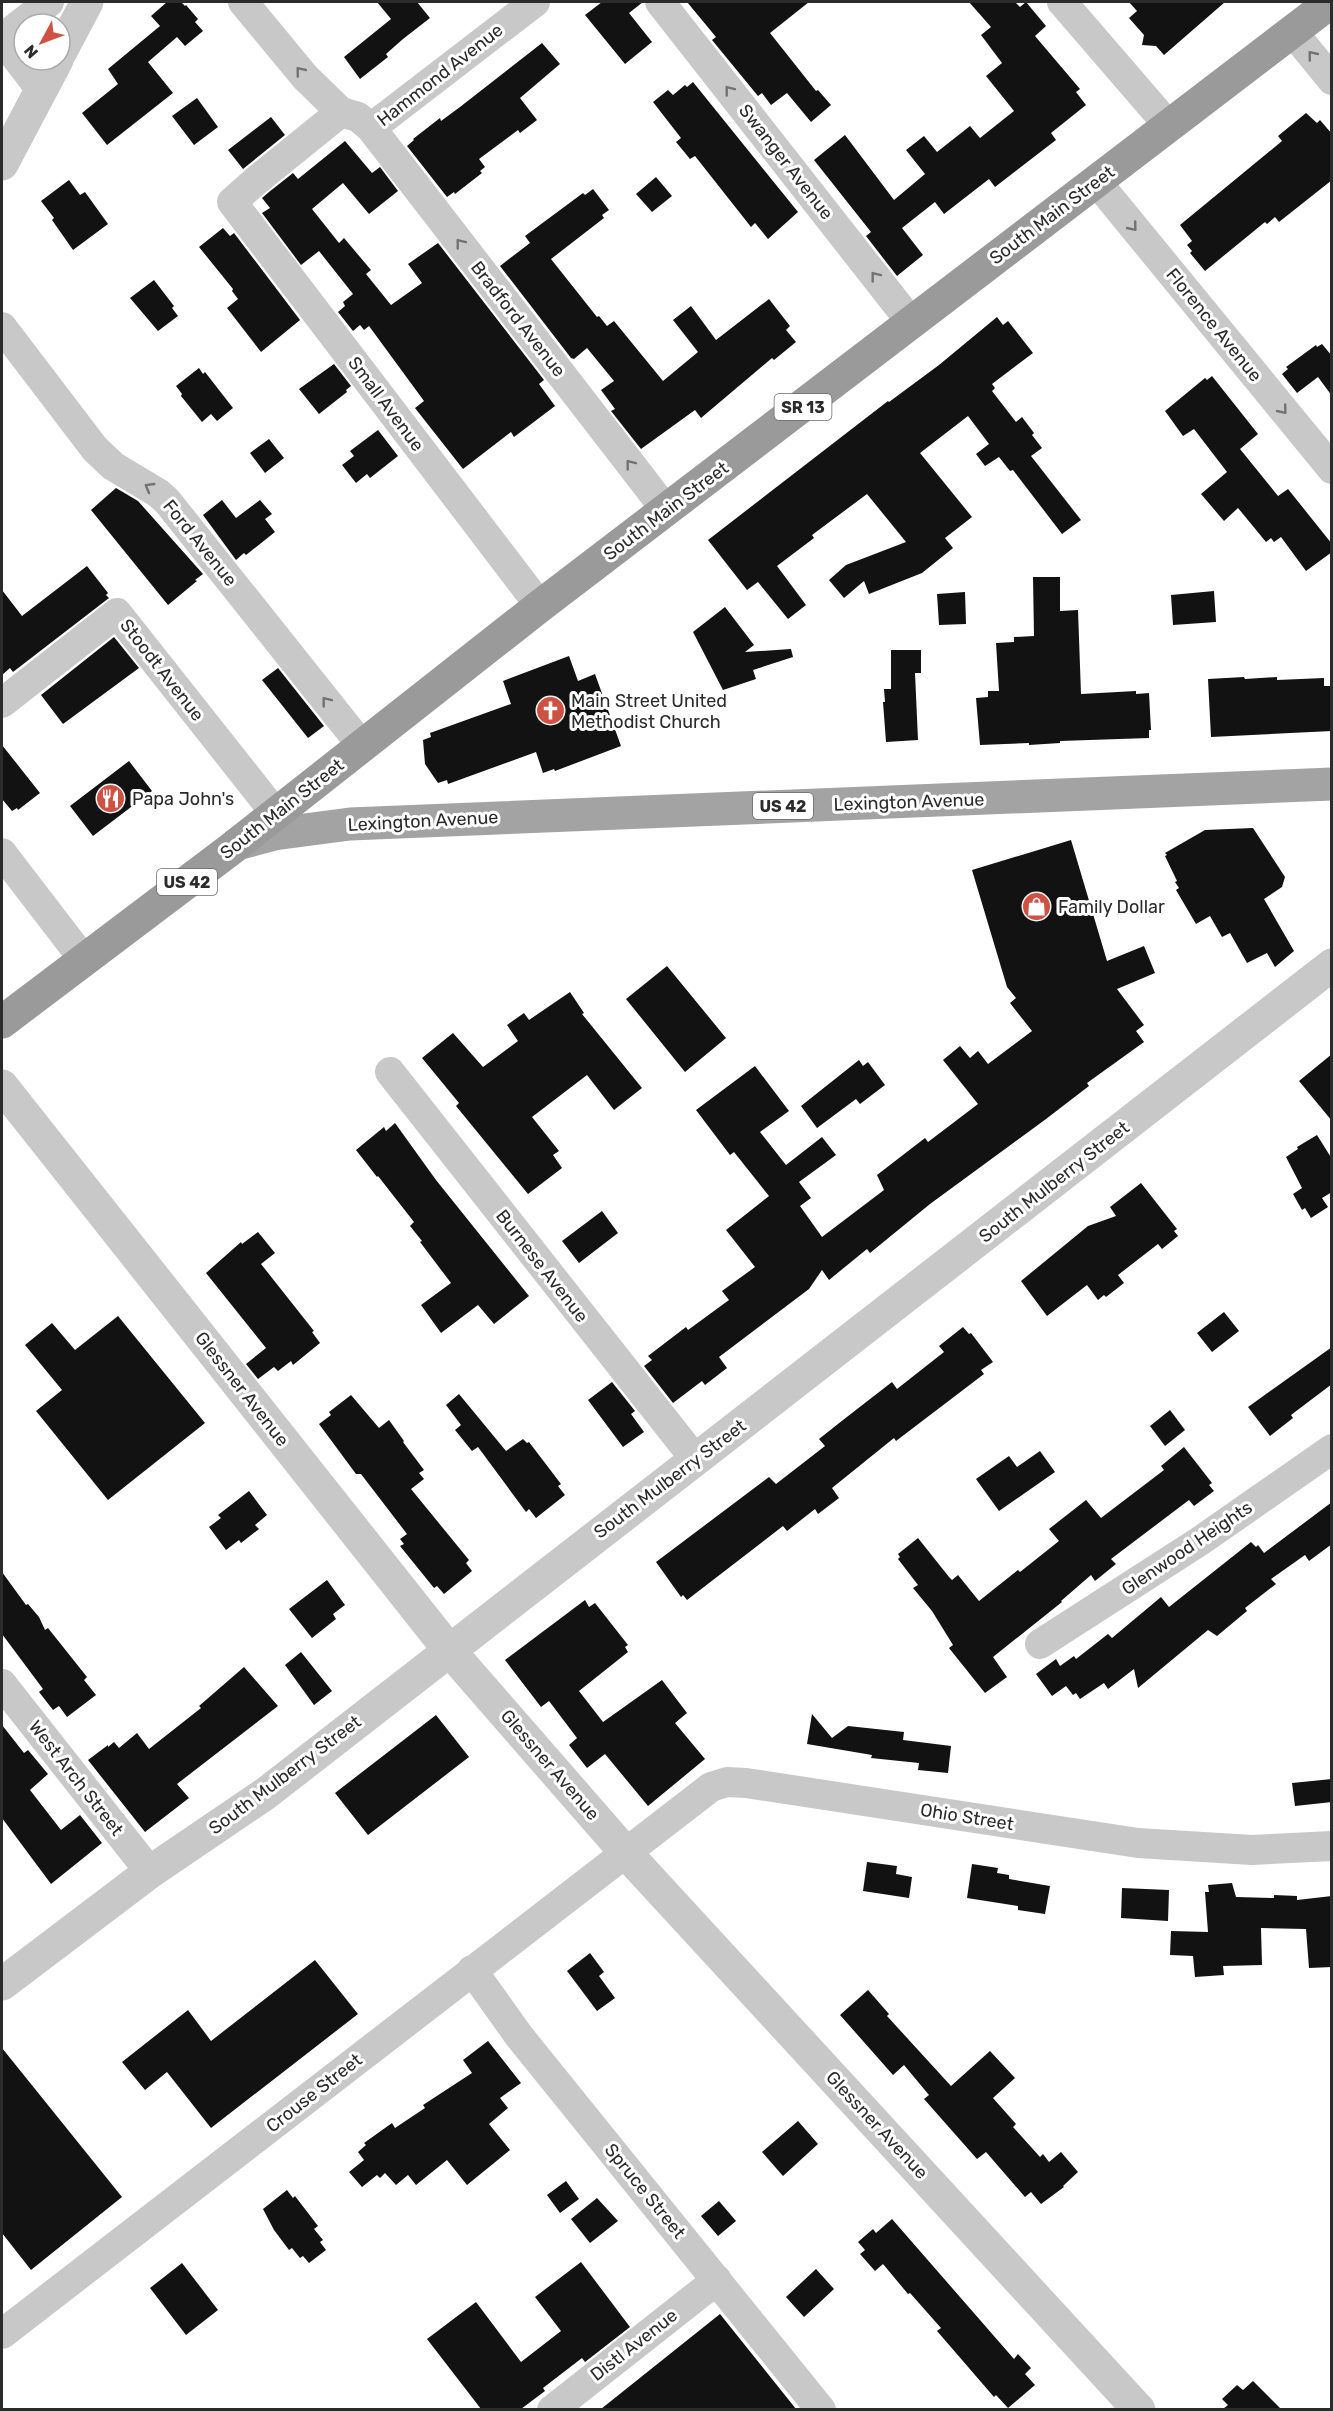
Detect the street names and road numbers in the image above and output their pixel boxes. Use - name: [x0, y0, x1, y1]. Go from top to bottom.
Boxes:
- street label: Hammond Avenue: [373, 19, 507, 131]
- street label: Swanger Avenue: [734, 100, 838, 224]
- street label: South Main Street: [985, 161, 1119, 269]
- street label: Bradford Avenue: [466, 257, 570, 381]
- street label: Florence Avenue: [1161, 264, 1267, 386]
- street label: Small Avenue: [343, 352, 429, 456]
- road number: SR 13: [774, 394, 832, 420]
- street label: South Main Street: [599, 457, 733, 565]
- street label: Ford Avenue: [158, 495, 242, 591]
- street label: Stoodt Avenue: [115, 615, 209, 725]
- street label: South Main Street: [216, 754, 348, 864]
- street label: Lexington Avenue: [833, 788, 985, 816]
- road number: US 42: [753, 793, 813, 819]
- street label: Lexington Avenue: [347, 806, 499, 836]
- road number: US 42: [157, 869, 217, 895]
- street label: South Mulberry Street: [974, 1116, 1134, 1248]
- street label: Burnese Avenue: [491, 1205, 593, 1327]
- street label: Glessner Avenue: [190, 1327, 294, 1451]
- street label: South Mulberry Street: [590, 1415, 750, 1543]
- street label: Glenwood Heights: [1118, 1496, 1256, 1600]
- street label: Glessner Avenue: [496, 1705, 604, 1825]
- street label: South Mulberry Street: [205, 1711, 365, 1839]
- street label: West Arch Street: [24, 1716, 128, 1840]
- street label: Ohio Street: [919, 1799, 1015, 1835]
- street label: Crouse Street: [262, 2049, 366, 2137]
- street label: Glessner Avenue: [821, 2066, 933, 2184]
- street label: Spruce Street: [600, 2139, 690, 2243]
- street label: Distl Avenue: [586, 2304, 682, 2386]

